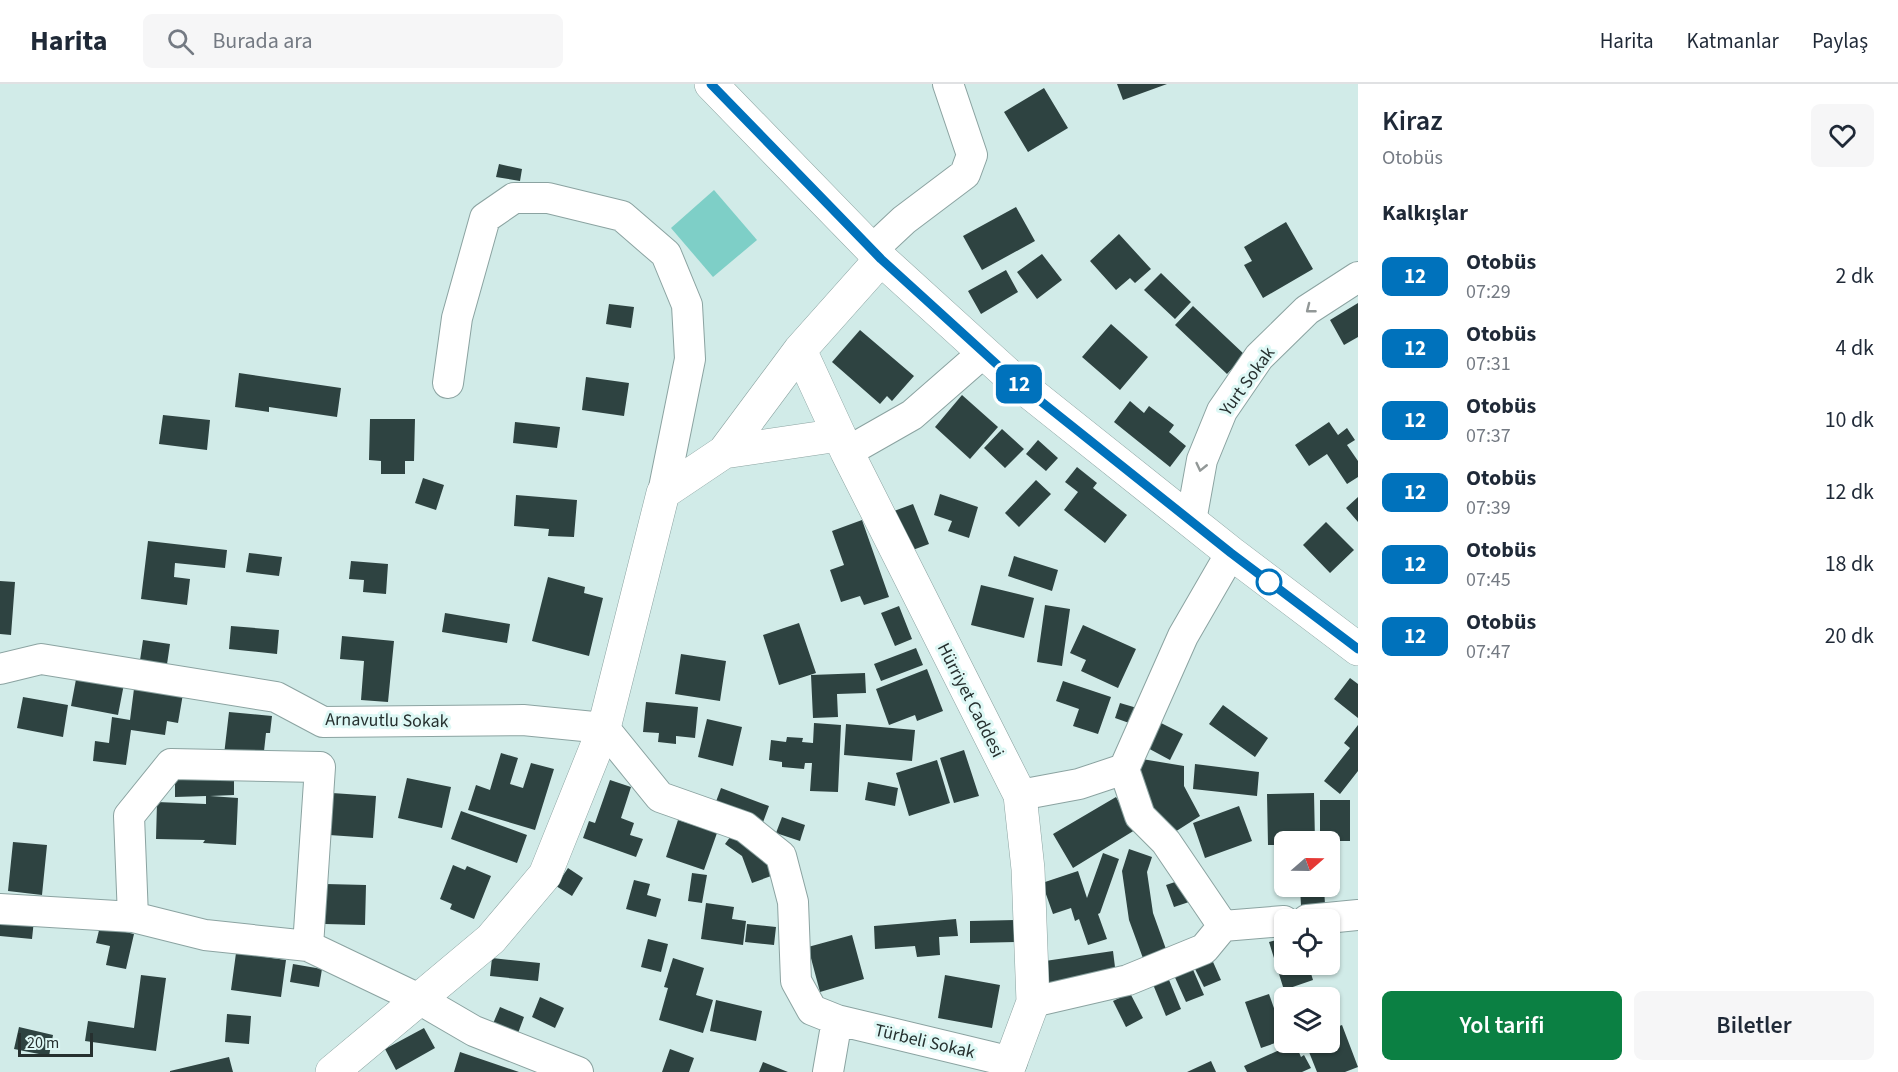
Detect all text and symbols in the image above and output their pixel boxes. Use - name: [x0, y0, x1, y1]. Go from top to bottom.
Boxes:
- search box: [143, 14, 563, 68]
- text: Harita: [30, 21, 107, 61]
- icon: search: [164, 25, 197, 58]
- text: Burada ara: [212, 25, 313, 57]
- text: Harita: [1600, 26, 1654, 56]
- text: Katmanlar: [1687, 26, 1779, 56]
- text: Paylaş: [1812, 26, 1868, 56]
- text: Kiraz: [1382, 101, 1443, 141]
- button: heart: [1811, 104, 1874, 167]
- text: Otobüs: [1382, 144, 1443, 172]
- text: Kalkışlar: [1382, 197, 1468, 229]
- text: Otobüs: [1466, 246, 1536, 278]
- text: 2 dk: [1836, 260, 1874, 292]
- text: 12: [1404, 261, 1426, 291]
- text: 07:29: [1466, 278, 1511, 306]
- one-way arrow: [1305, 302, 1316, 313]
- text: Otobüs: [1466, 318, 1536, 350]
- text: 4 dk: [1836, 332, 1874, 364]
- text: 12: [1404, 333, 1426, 363]
- street label: Yurt Sokak: [1213, 342, 1281, 422]
- text: 07:31: [1466, 350, 1511, 378]
- line badge: 12: [992, 364, 1046, 404]
- text: 12: [1008, 369, 1030, 399]
- text: Otobüs: [1466, 390, 1536, 422]
- text: 10 dk: [1825, 404, 1874, 436]
- text: 12: [1404, 405, 1426, 435]
- text: 07:37: [1466, 422, 1511, 450]
- one-way arrow: [1196, 462, 1209, 472]
- text: Otobüs: [1466, 462, 1536, 494]
- text: 12 dk: [1825, 476, 1874, 508]
- text: 12: [1404, 477, 1426, 507]
- text: 07:39: [1466, 494, 1511, 522]
- text: Otobüs: [1466, 534, 1536, 566]
- text: 18 dk: [1825, 548, 1874, 580]
- text: 12: [1404, 549, 1426, 579]
- text: 07:45: [1466, 566, 1511, 594]
- unlabelled marker: [1256, 569, 1282, 595]
- text: Otobüs: [1466, 606, 1536, 638]
- text: 20 dk: [1825, 620, 1874, 652]
- text: 12: [1404, 621, 1426, 651]
- text: 07:47: [1466, 638, 1511, 666]
- street label: Hürriyet Caddesi: [931, 639, 1010, 762]
- street label: Arnavutlu Sokak: [325, 707, 449, 734]
- north arrow: [1274, 831, 1340, 897]
- map controls: [1274, 831, 1340, 1053]
- button: locate: [1274, 909, 1340, 975]
- button: layers: [1274, 987, 1340, 1053]
- button: Yol tarifi: [1382, 991, 1622, 1060]
- button: Biletler: [1634, 991, 1874, 1060]
- street label: Türbeli Sokak: [872, 1018, 978, 1065]
- scale bar: [18, 1030, 93, 1058]
- text: 20 m: [27, 1032, 59, 1054]

